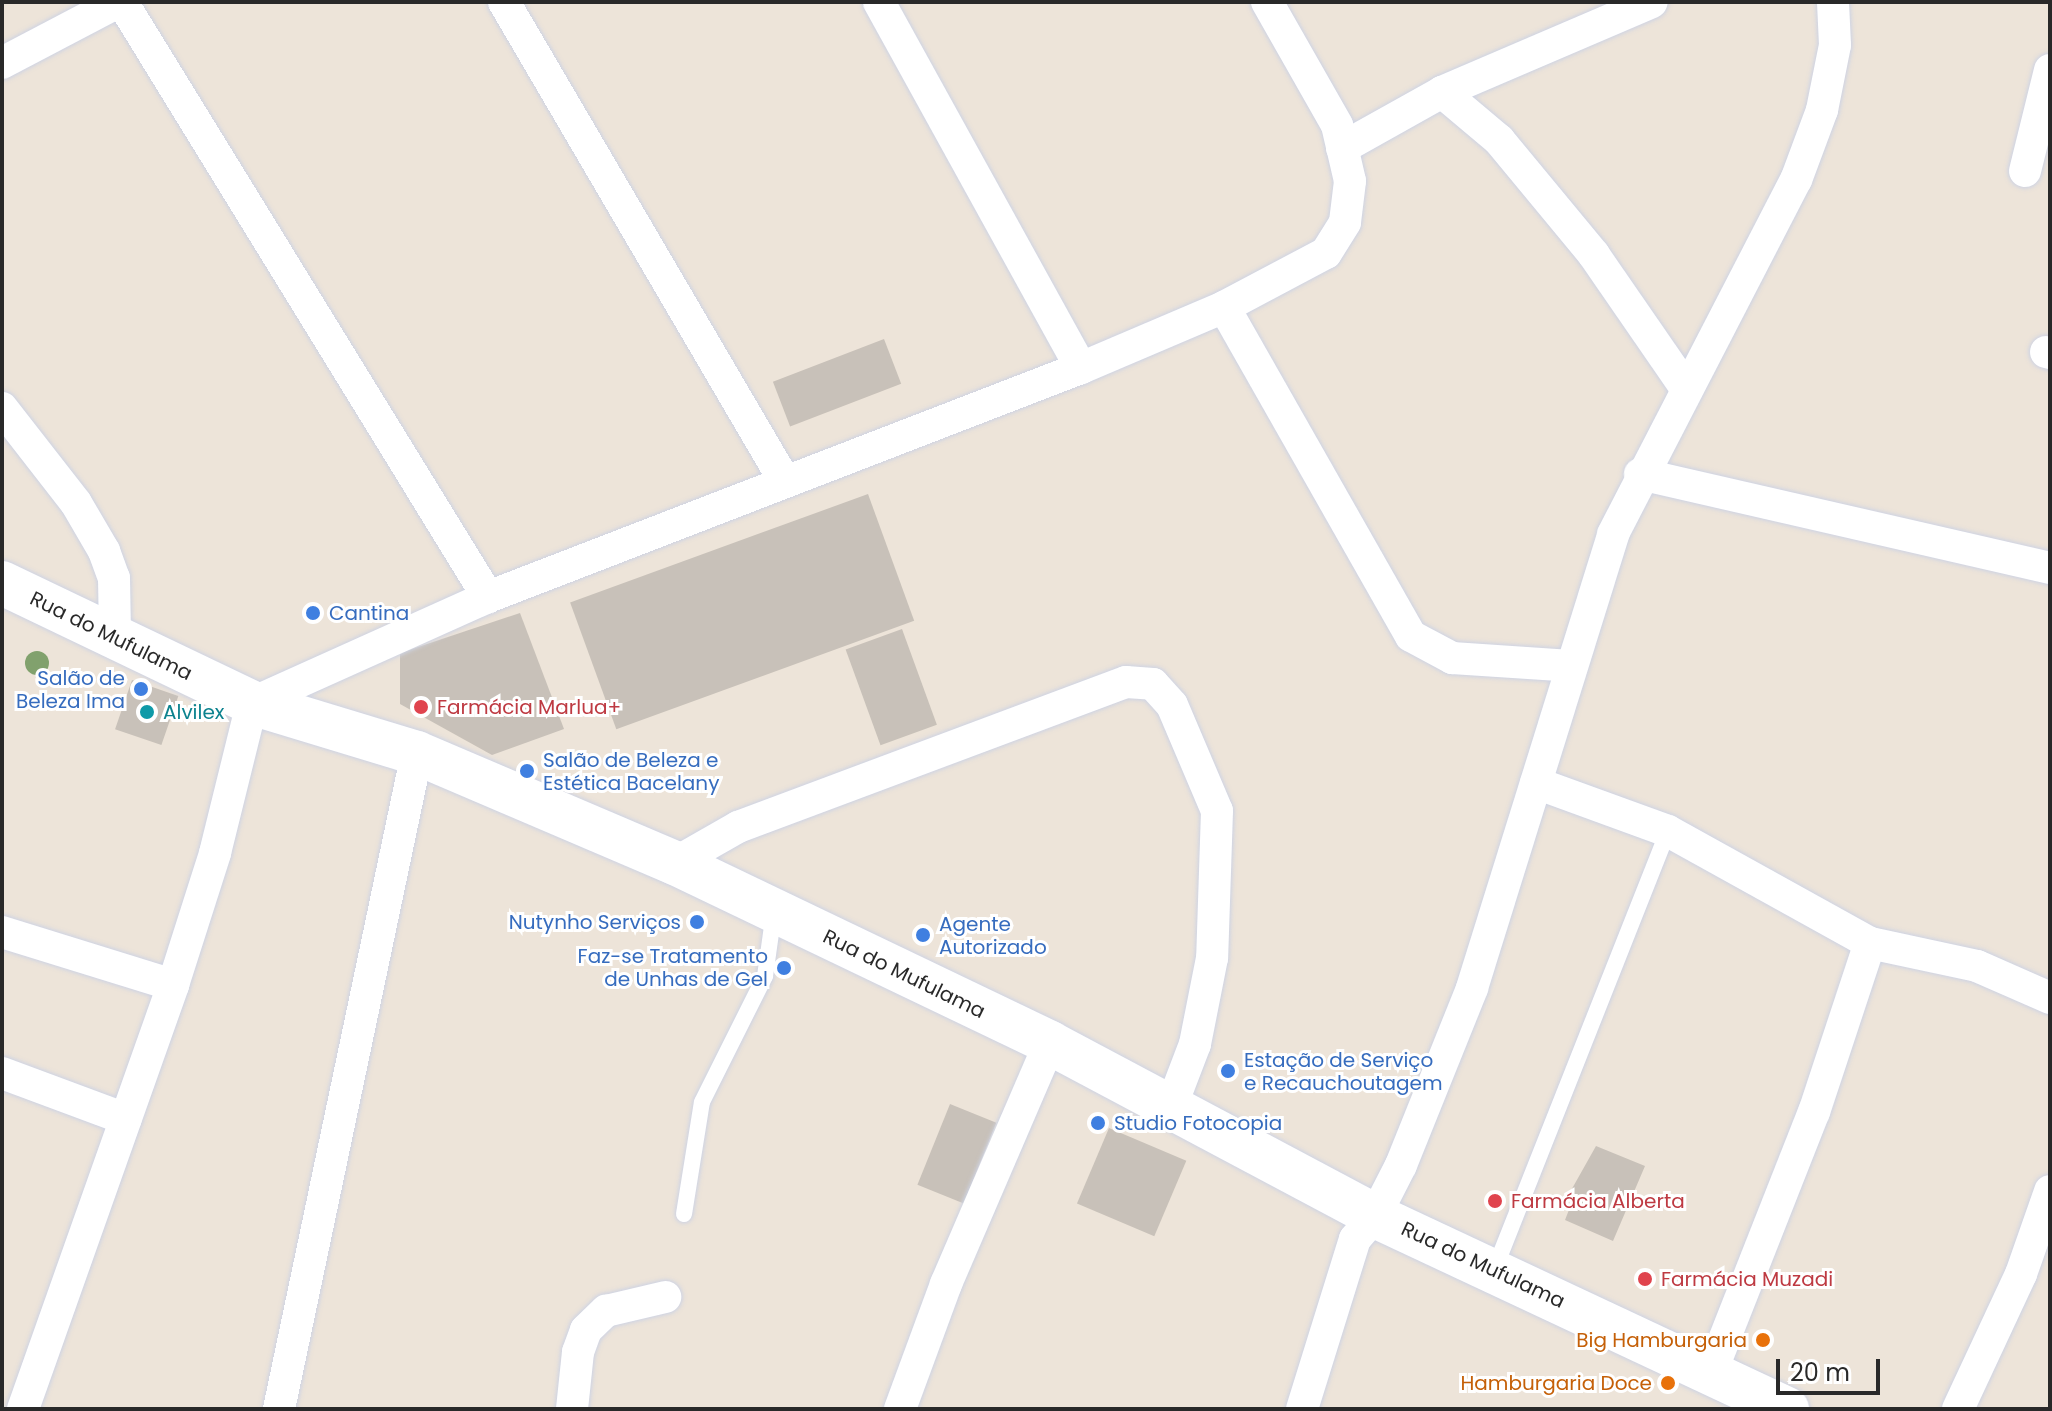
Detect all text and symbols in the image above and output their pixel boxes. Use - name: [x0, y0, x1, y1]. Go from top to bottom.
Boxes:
- street label: Rua do Mufulama: [26, 586, 196, 686]
- place label: Cantina: [329, 601, 409, 625]
- marker: Cantina: [304, 604, 322, 622]
- place label: Salão de Beleza Ima: [16, 666, 125, 713]
- marker: Salão de Beleza Ima: [132, 680, 150, 698]
- place label: Farmácia Marlua+: [437, 695, 621, 719]
- marker: Farmácia Marlua+: [412, 698, 430, 716]
- place label: Alvilex: [163, 700, 224, 724]
- marker: Alvilex: [138, 703, 156, 721]
- place label: Salão de Beleza e Estética Bacelany: [543, 748, 719, 795]
- marker: Salão de Beleza e Estética Bacelany: [518, 762, 536, 780]
- place label: Nutynho Serviços: [509, 910, 681, 934]
- place label: Agente Autorizado: [939, 912, 1047, 959]
- marker: Nutynho Serviços: [688, 913, 706, 931]
- street label: Rua do Mufulama: [819, 924, 989, 1024]
- marker: Agente Autorizado: [914, 926, 932, 944]
- place label: Faz-se Tratamento de Unhas de Gel: [578, 944, 768, 991]
- marker: Faz-se Tratamento de Unhas de Gel: [775, 959, 793, 977]
- place label: Estação de Serviço e Recauchoutagem: [1244, 1048, 1443, 1095]
- marker: Estação de Serviço e Recauchoutagem: [1219, 1062, 1237, 1080]
- place label: Studio Fotocopia: [1114, 1111, 1282, 1135]
- marker: Studio Fotocopia: [1089, 1114, 1107, 1132]
- place label: Farmácia Alberta: [1511, 1189, 1685, 1213]
- marker: Farmácia Alberta: [1486, 1192, 1504, 1210]
- street label: Rua do Mufulama: [1398, 1217, 1568, 1313]
- place label: Farmácia Muzadi: [1661, 1267, 1833, 1291]
- marker: Farmácia Muzadi: [1636, 1270, 1654, 1288]
- place label: Big Hamburgaria: [1576, 1328, 1747, 1352]
- marker: Big Hamburgaria: [1754, 1331, 1772, 1349]
- scale bar: [1780, 1343, 1884, 1393]
- text: 20 m: [1790, 1356, 1850, 1389]
- place label: Hamburgaria Doce: [1461, 1371, 1652, 1395]
- marker: Hamburgaria Doce: [1659, 1374, 1677, 1392]

